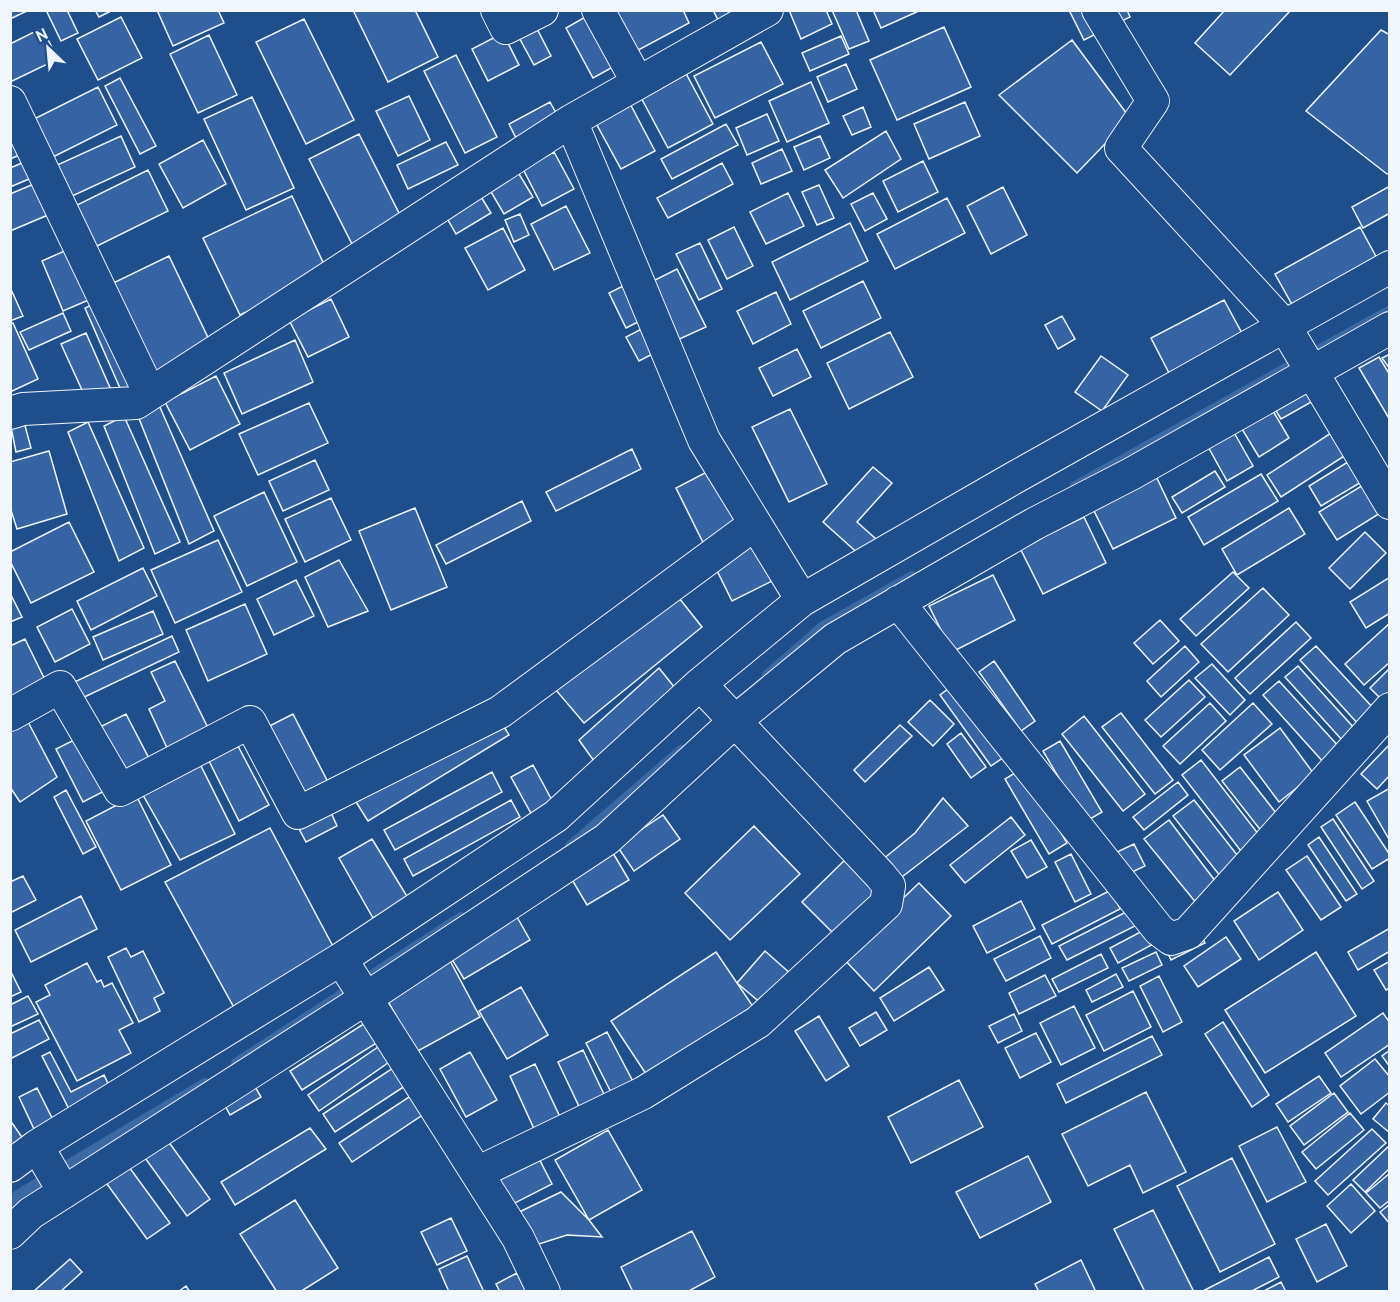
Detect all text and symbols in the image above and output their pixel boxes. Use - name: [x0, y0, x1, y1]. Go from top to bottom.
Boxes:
- north arrow: [18, 18, 78, 78]
- text: N: [33, 25, 52, 48]

